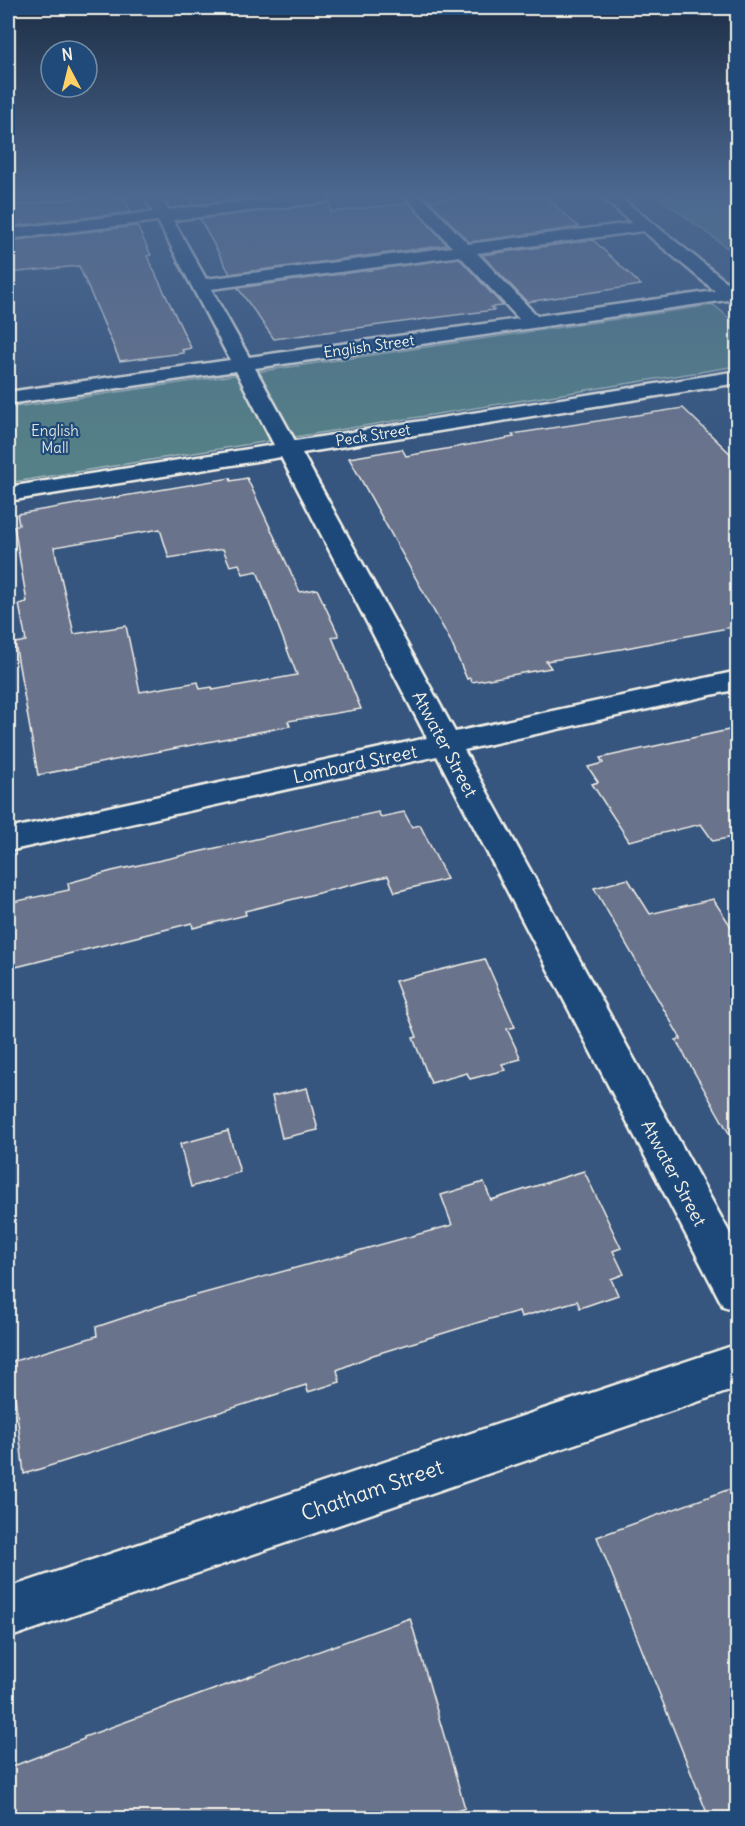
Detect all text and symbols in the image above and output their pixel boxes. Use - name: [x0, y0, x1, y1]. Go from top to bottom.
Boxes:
- north arrow: [39, 39, 99, 99]
- text: N: [60, 44, 74, 65]
- street label: English Street: [322, 330, 416, 362]
- street label: Peck Street: [334, 420, 412, 450]
- park label: English Mall: [31, 421, 79, 457]
- street label: Atwater Street: [407, 687, 483, 801]
- street label: Lombard Street: [291, 740, 419, 788]
- street label: Atwater Street: [636, 1116, 712, 1230]
- street label: Chatham Street: [297, 1453, 447, 1527]

